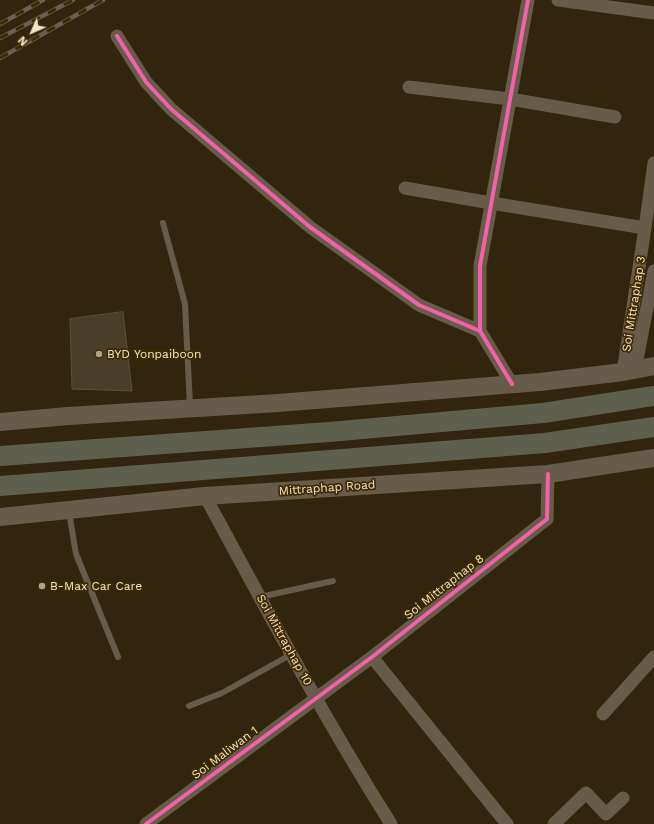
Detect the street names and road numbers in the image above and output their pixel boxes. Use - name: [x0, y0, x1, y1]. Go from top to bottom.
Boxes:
- street label: Soi Mittraphap 3: [619, 255, 649, 353]
- street label: Mittraphap Road: [278, 477, 376, 499]
- street label: Soi Mittraphap 8: [401, 551, 487, 623]
- street label: Soi Mittraphap 10: [253, 592, 315, 688]
- street label: Soi Maliwan 1: [189, 724, 261, 782]

